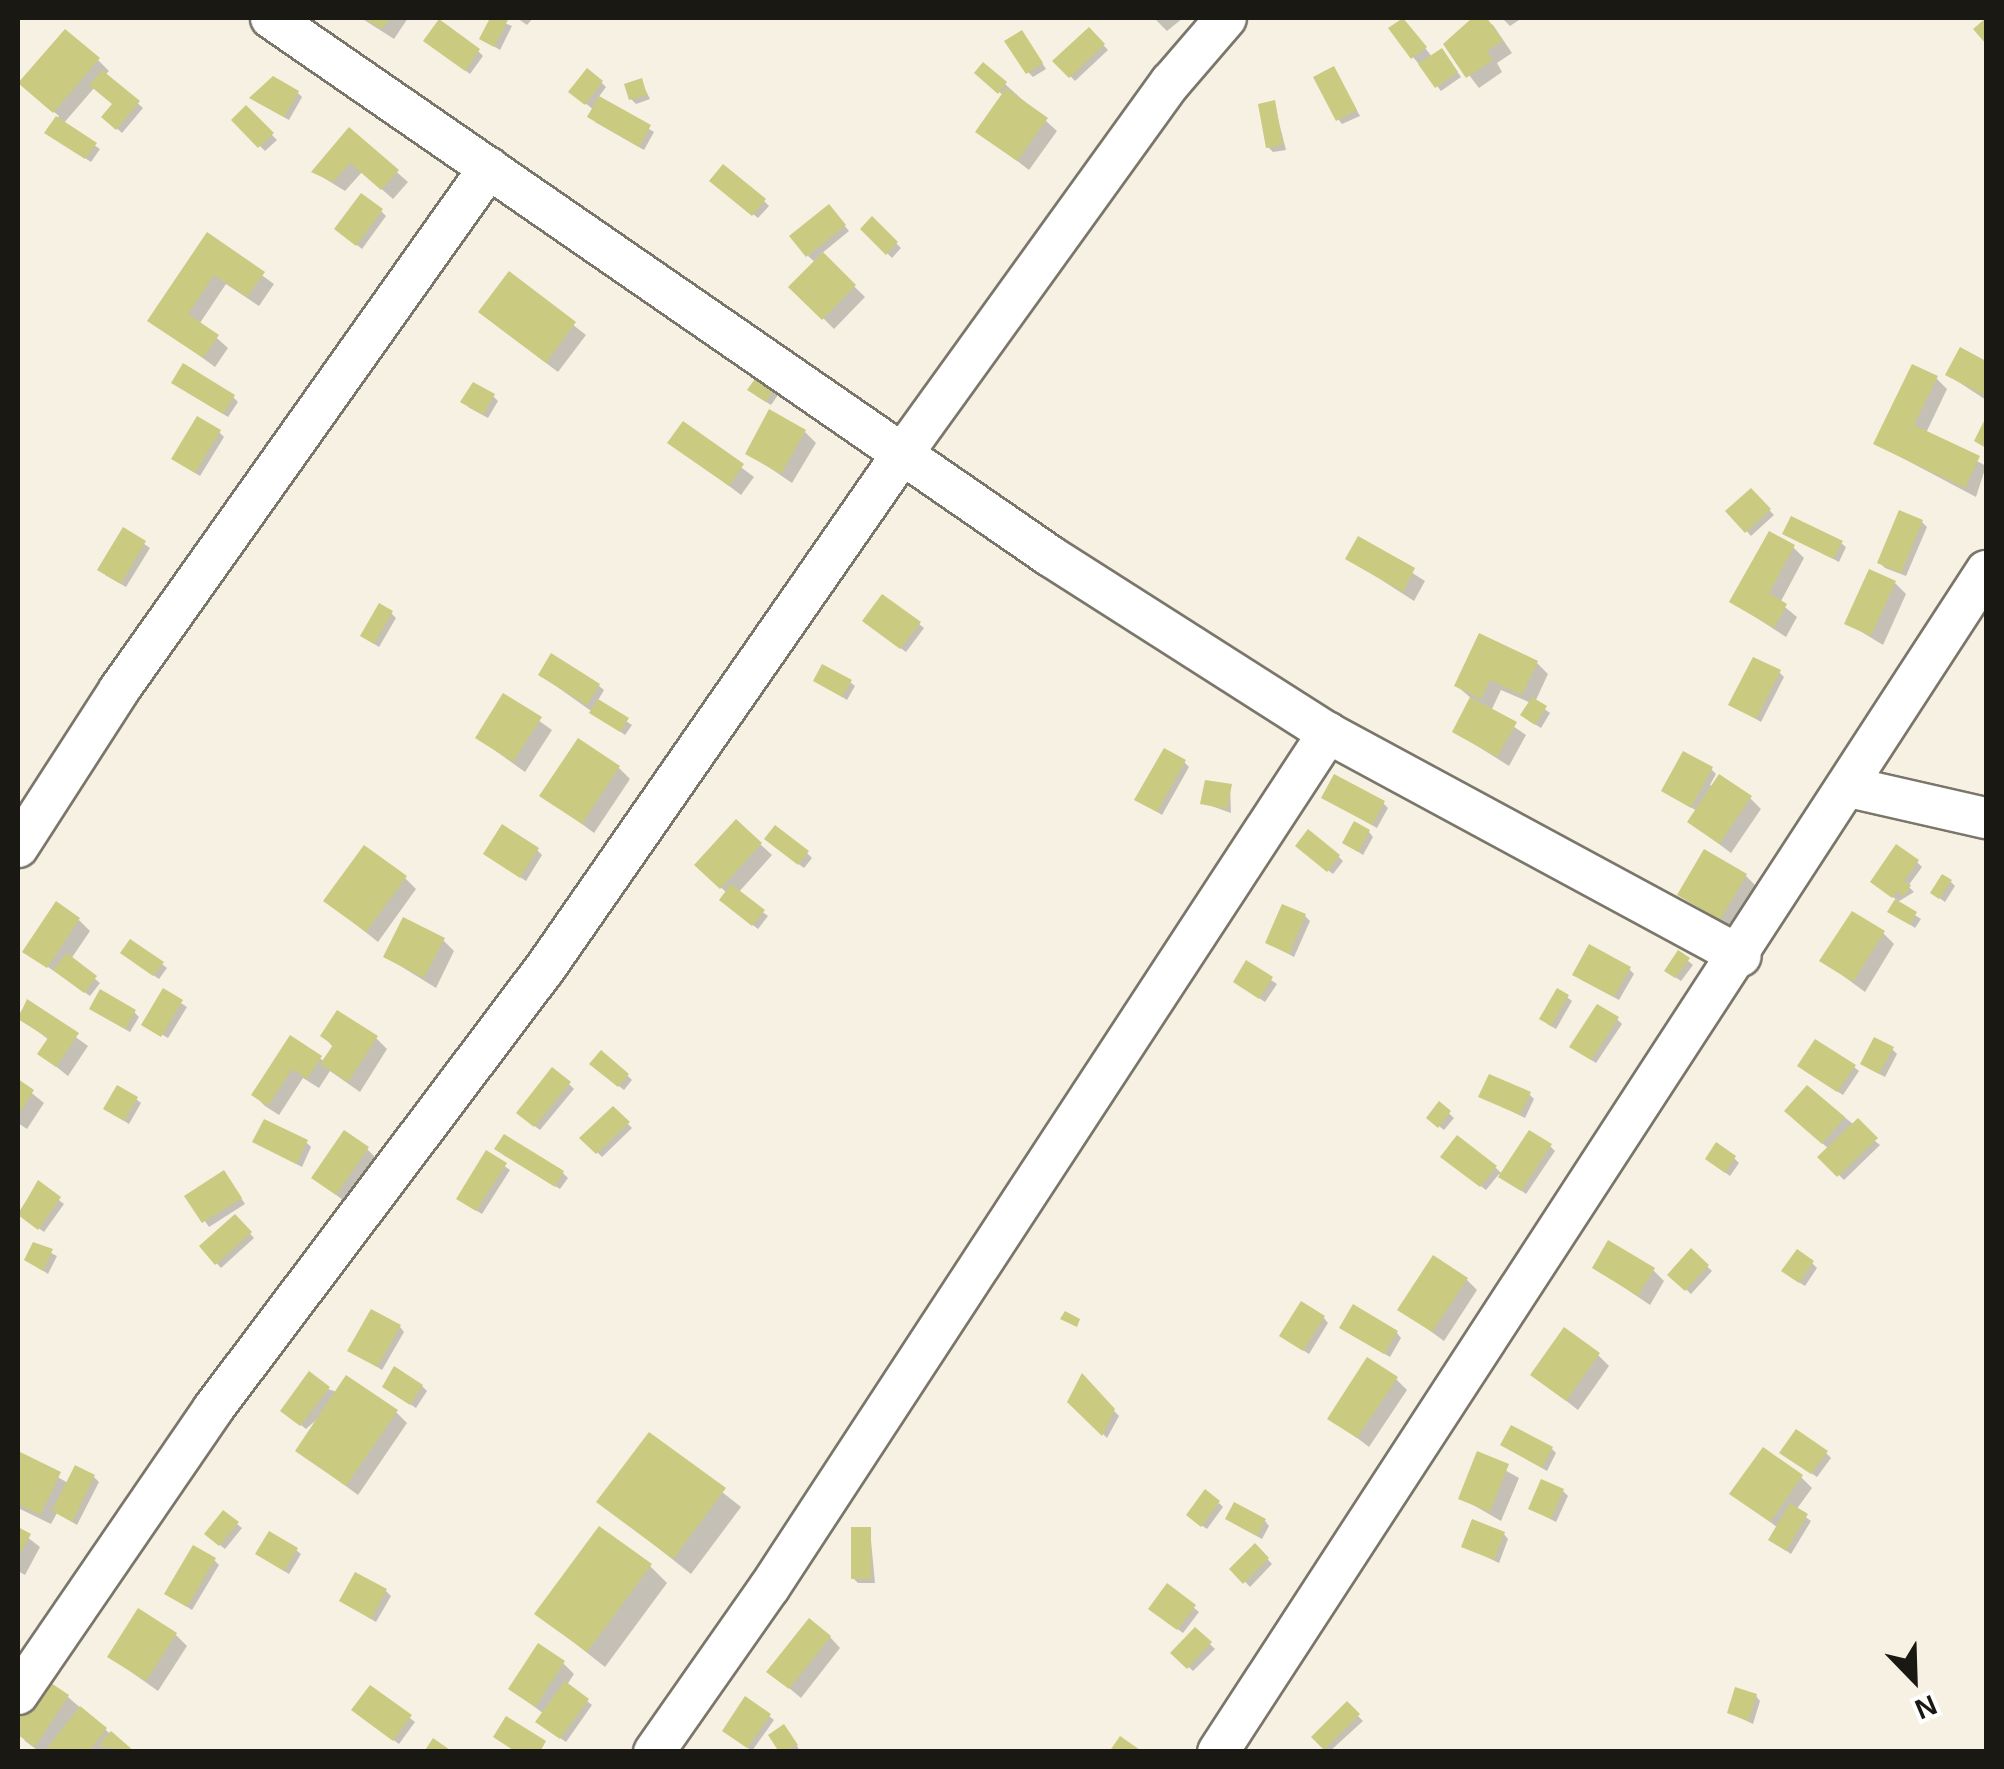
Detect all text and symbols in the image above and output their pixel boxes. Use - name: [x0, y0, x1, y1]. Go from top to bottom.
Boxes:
- north arrow: [1864, 1629, 1964, 1729]
- text: N: [1911, 1689, 1941, 1725]

